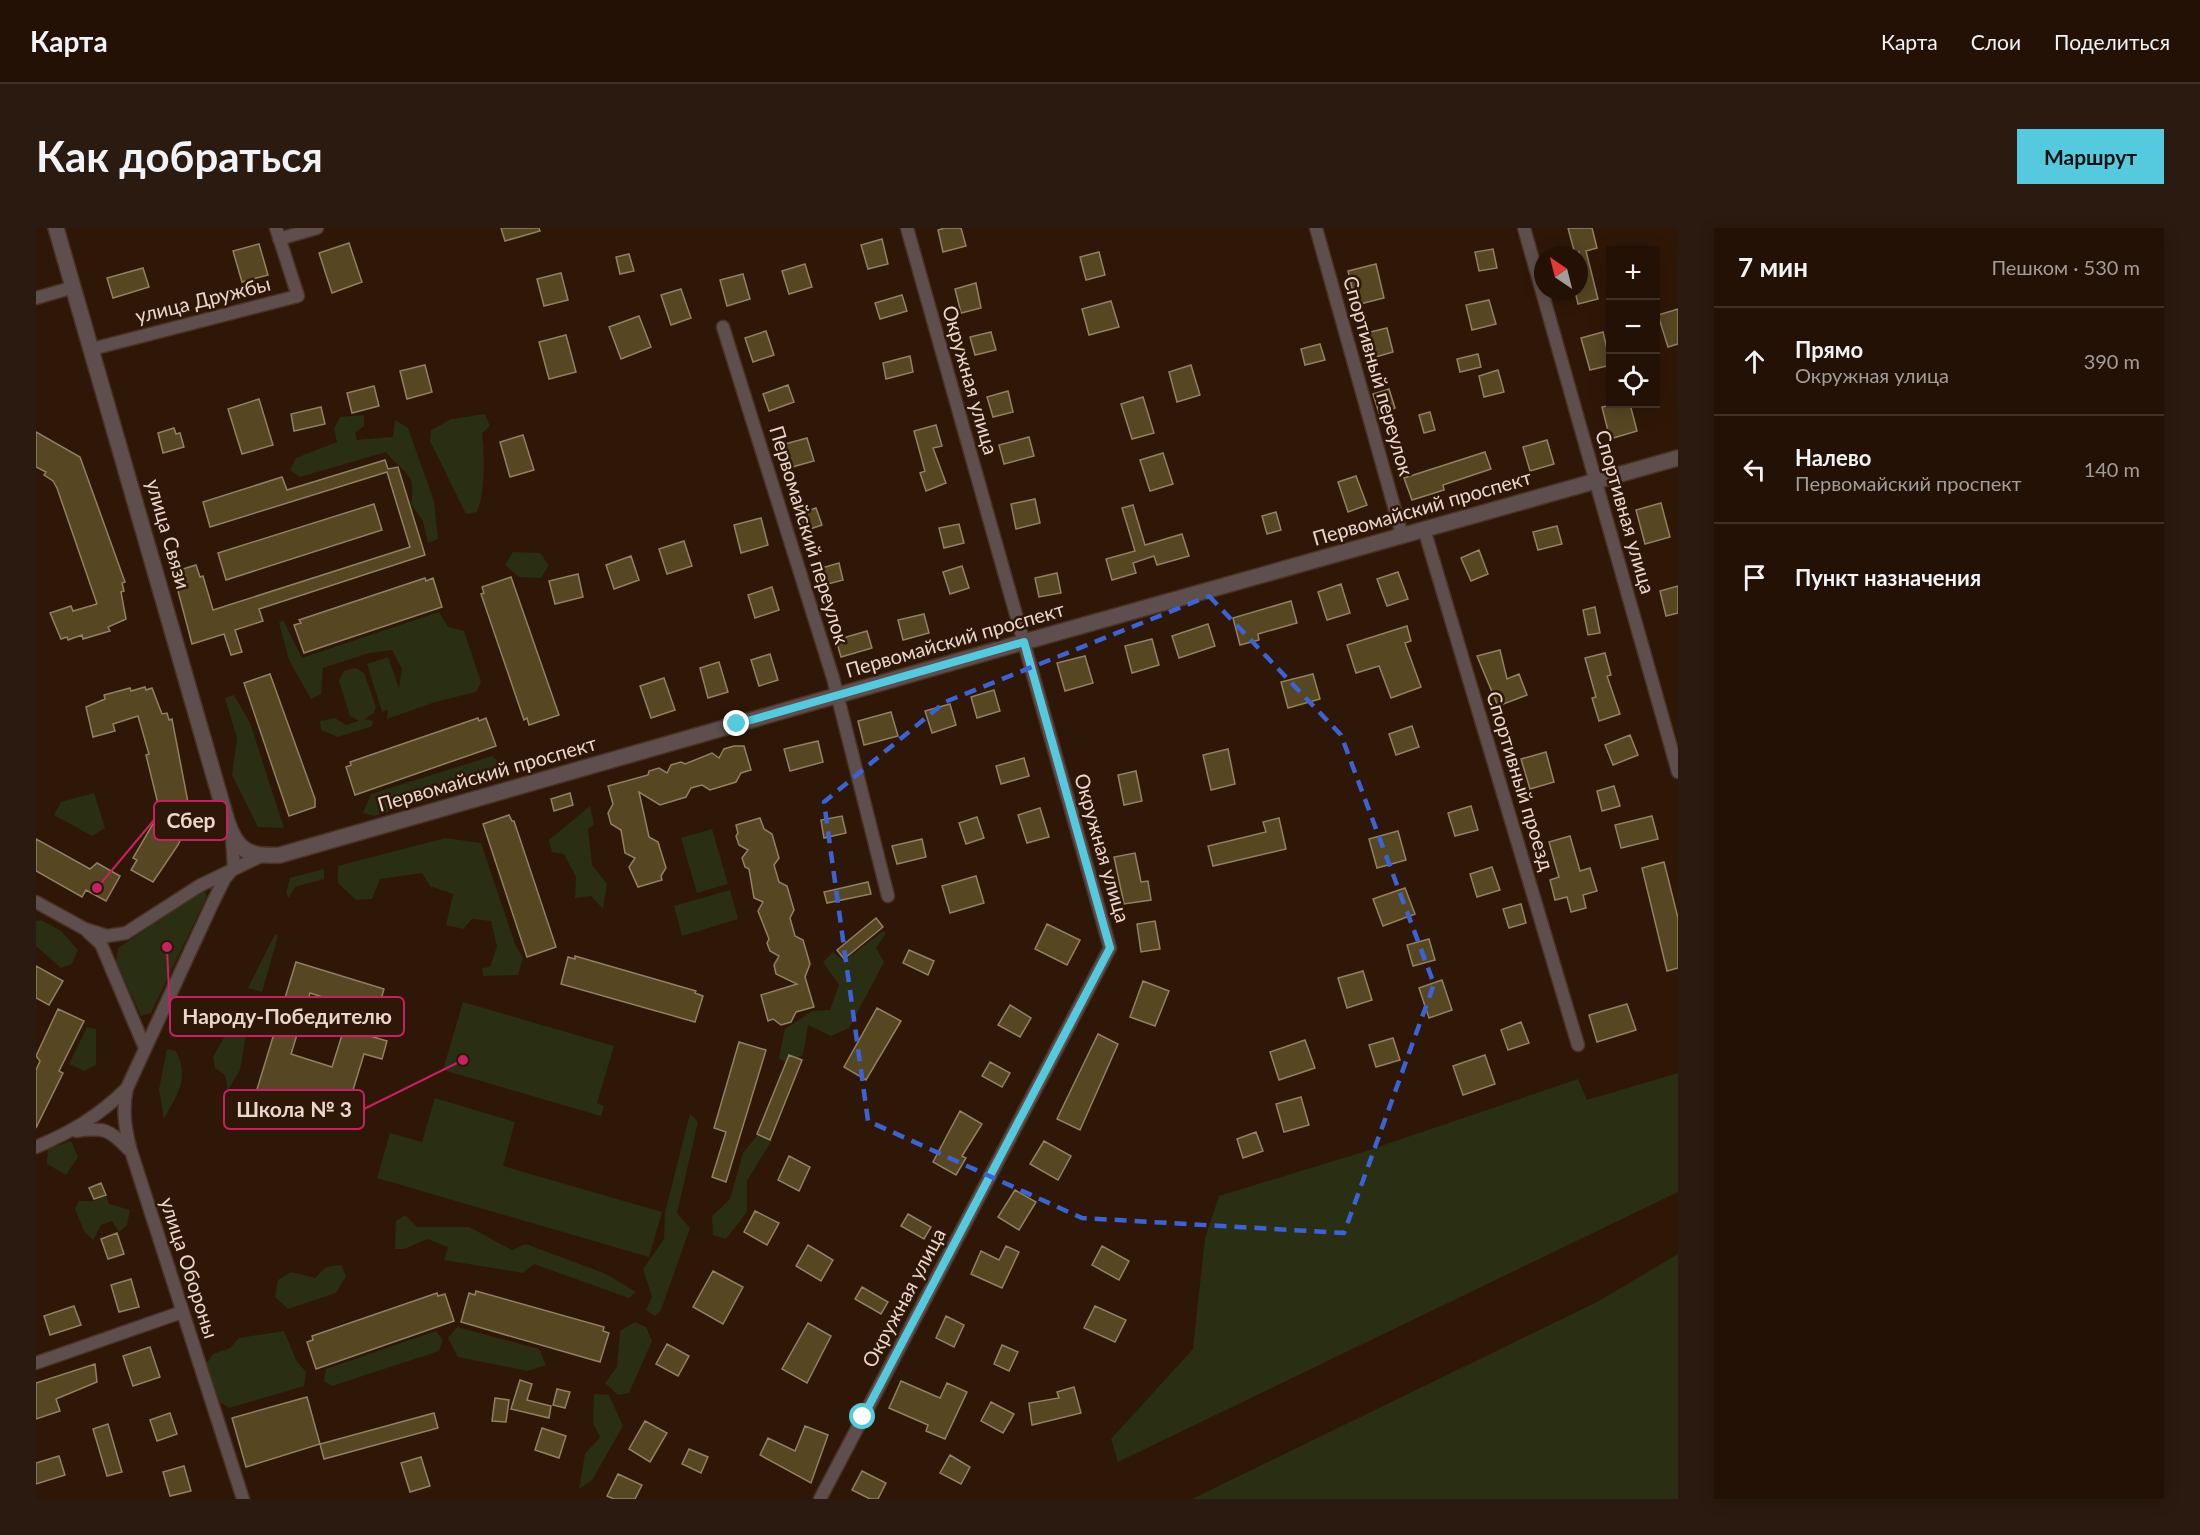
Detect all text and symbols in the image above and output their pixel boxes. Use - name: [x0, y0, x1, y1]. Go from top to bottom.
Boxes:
- text: Карта: [30, 24, 108, 58]
- text: Карта: [1881, 29, 1938, 54]
- text: Слои: [1971, 29, 2021, 54]
- text: Поделиться: [2054, 29, 2170, 54]
- button: Маршрут: [2017, 129, 2164, 184]
- text: Как добраться: [36, 131, 323, 181]
- north arrow: [1534, 246, 1588, 300]
- map controls: [1606, 246, 1660, 408]
- button: +: [1606, 246, 1660, 300]
- text: 7 мин: [1738, 251, 1808, 283]
- text: Пешком · 530 m: [1991, 255, 2140, 279]
- street label: улица Дружбы: [133, 271, 273, 327]
- street label: Спортивный переулок: [1339, 273, 1419, 479]
- button: −: [1606, 300, 1660, 354]
- street label: Окружная улица: [938, 302, 1004, 457]
- text: Прямо: [1795, 336, 1863, 363]
- icon: ahead: [1738, 345, 1771, 378]
- text: 390 m: [2084, 349, 2140, 373]
- button: locate: [1606, 354, 1660, 408]
- text: Окружная улица: [1795, 363, 1949, 387]
- street label: Первомайский переулок: [765, 423, 855, 647]
- street label: Спортивная улица: [1591, 427, 1661, 596]
- text: Налево: [1795, 444, 1871, 471]
- icon: left: [1738, 453, 1771, 486]
- text: 140 m: [2084, 457, 2140, 481]
- street label: Первомайский проспект: [1309, 464, 1534, 550]
- text: Первомайский проспект: [1795, 471, 2022, 495]
- street label: улица Связи: [142, 476, 196, 591]
- icon: arrive: [1738, 561, 1771, 594]
- text: Пункт назначения: [1795, 564, 1981, 591]
- street label: Первомайский проспект: [842, 596, 1067, 682]
- street label: Спортивный проезд: [1482, 688, 1560, 873]
- route end: [723, 710, 749, 736]
- street label: Первомайский проспект: [374, 730, 599, 816]
- street label: Окружная улица: [1070, 770, 1136, 925]
- callout: Сбер: [154, 801, 227, 840]
- text: Сбер: [166, 807, 216, 832]
- callout: Народу-Победителю: [170, 997, 404, 1036]
- text: Народу-Победителю: [182, 1003, 392, 1028]
- callout: Школа № 3: [224, 1090, 364, 1129]
- text: Школа № 3: [236, 1096, 352, 1121]
- street label: улица Обороны: [156, 1194, 224, 1341]
- street label: Окружная улица: [856, 1224, 950, 1371]
- route start: [849, 1403, 875, 1429]

